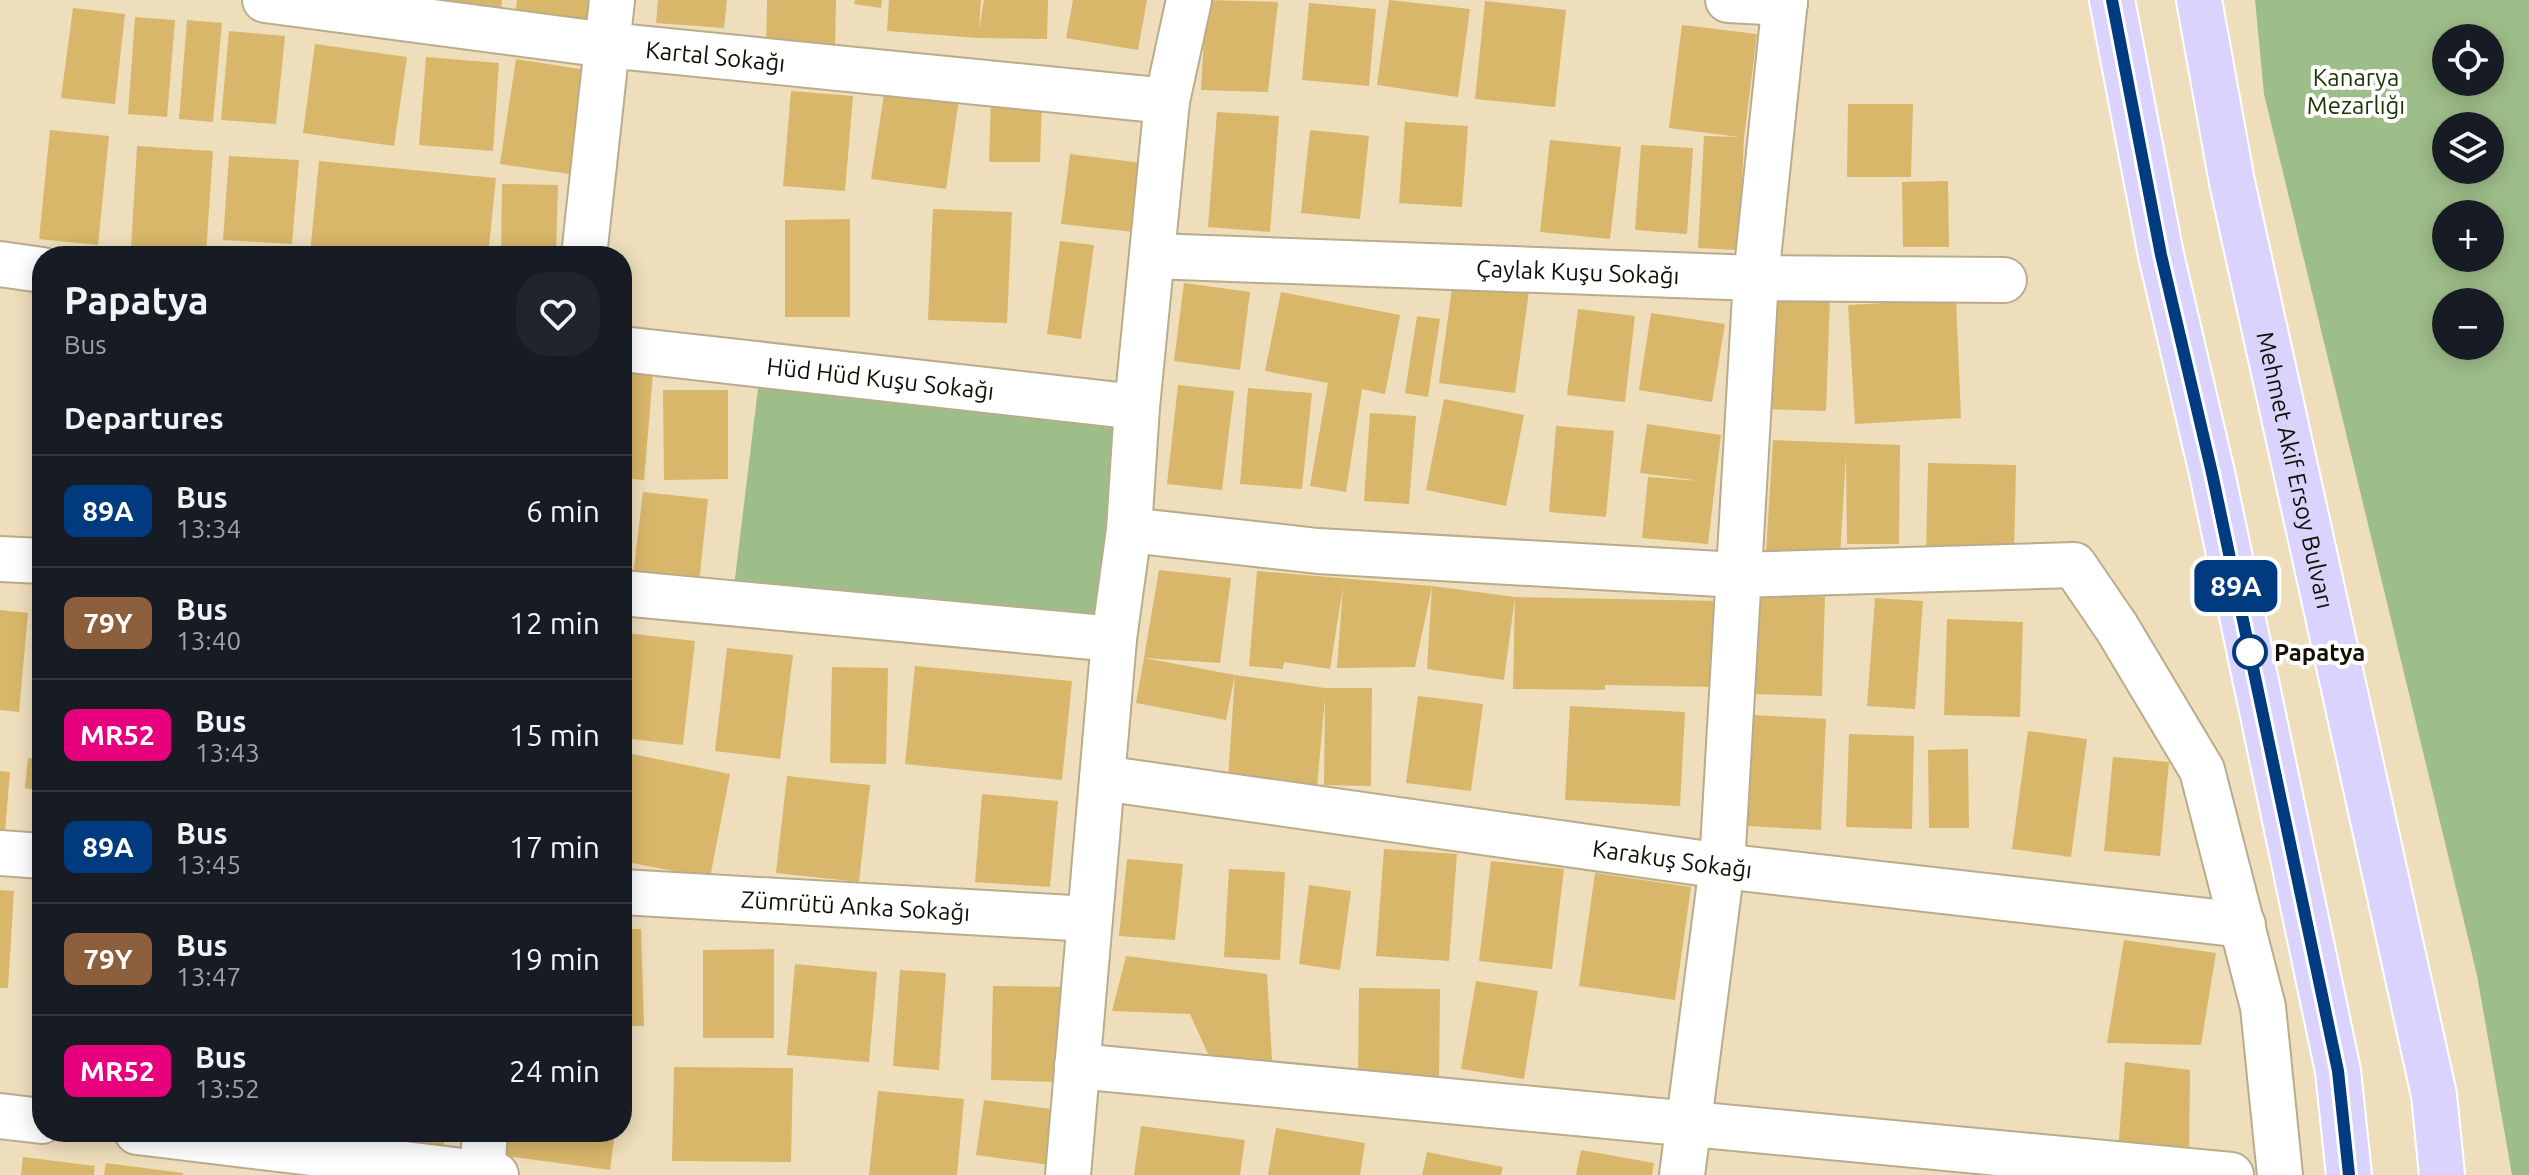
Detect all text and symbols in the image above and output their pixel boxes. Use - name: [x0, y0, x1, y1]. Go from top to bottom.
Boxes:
- map controls: [2432, 24, 2504, 360]
- button: locate: [2432, 24, 2504, 96]
- street label: Kartal Sokağı: [644, 35, 787, 76]
- park label: Kanarya Mezarlığı: [2307, 64, 2405, 119]
- button: layers: [2432, 112, 2504, 184]
- button: +: [2432, 200, 2504, 272]
- street label: Çaylak Kuşu Sokağı: [1476, 254, 1680, 289]
- button: heart: [516, 272, 600, 356]
- text: Papatya: [64, 279, 209, 321]
- button: −: [2432, 288, 2504, 360]
- street label: Mehmet Akif Ersoy Bulvarı: [2252, 329, 2340, 611]
- text: Bus: [64, 330, 107, 359]
- street label: Hüd Hüd Kuşu Sokağı: [765, 352, 995, 404]
- text: Departures: [64, 401, 224, 435]
- text: Bus: [176, 480, 228, 514]
- text: 6 min: [526, 494, 600, 528]
- text: 89A: [82, 495, 134, 526]
- text: 13:34: [176, 514, 241, 543]
- line badge: 89A: [2190, 560, 2282, 612]
- text: 89A: [2210, 570, 2262, 601]
- text: Bus: [176, 592, 228, 626]
- text: 12 min: [509, 606, 600, 640]
- text: 79Y: [83, 607, 133, 638]
- text: 13:40: [176, 626, 241, 655]
- marker: Papatya: [2233, 635, 2267, 669]
- place label: Papatya: [2274, 639, 2365, 666]
- text: Bus: [195, 704, 246, 738]
- text: 15 min: [509, 718, 600, 752]
- text: MR52: [80, 719, 155, 750]
- text: 13:43: [195, 738, 260, 767]
- text: Bus: [176, 816, 228, 850]
- text: 17 min: [509, 830, 600, 864]
- text: 89A: [82, 831, 134, 862]
- street label: Karakuş Sokağı: [1591, 834, 1754, 883]
- text: 13:45: [176, 850, 241, 879]
- street label: Zümrütü Anka Sokağı: [740, 885, 971, 926]
- text: Bus: [176, 928, 228, 962]
- text: 19 min: [509, 942, 600, 976]
- text: 79Y: [83, 943, 133, 974]
- text: 13:47: [176, 962, 241, 991]
- text: Bus: [195, 1040, 246, 1074]
- text: 24 min: [509, 1054, 600, 1088]
- text: MR52: [80, 1055, 155, 1086]
- text: 13:52: [195, 1074, 260, 1103]

